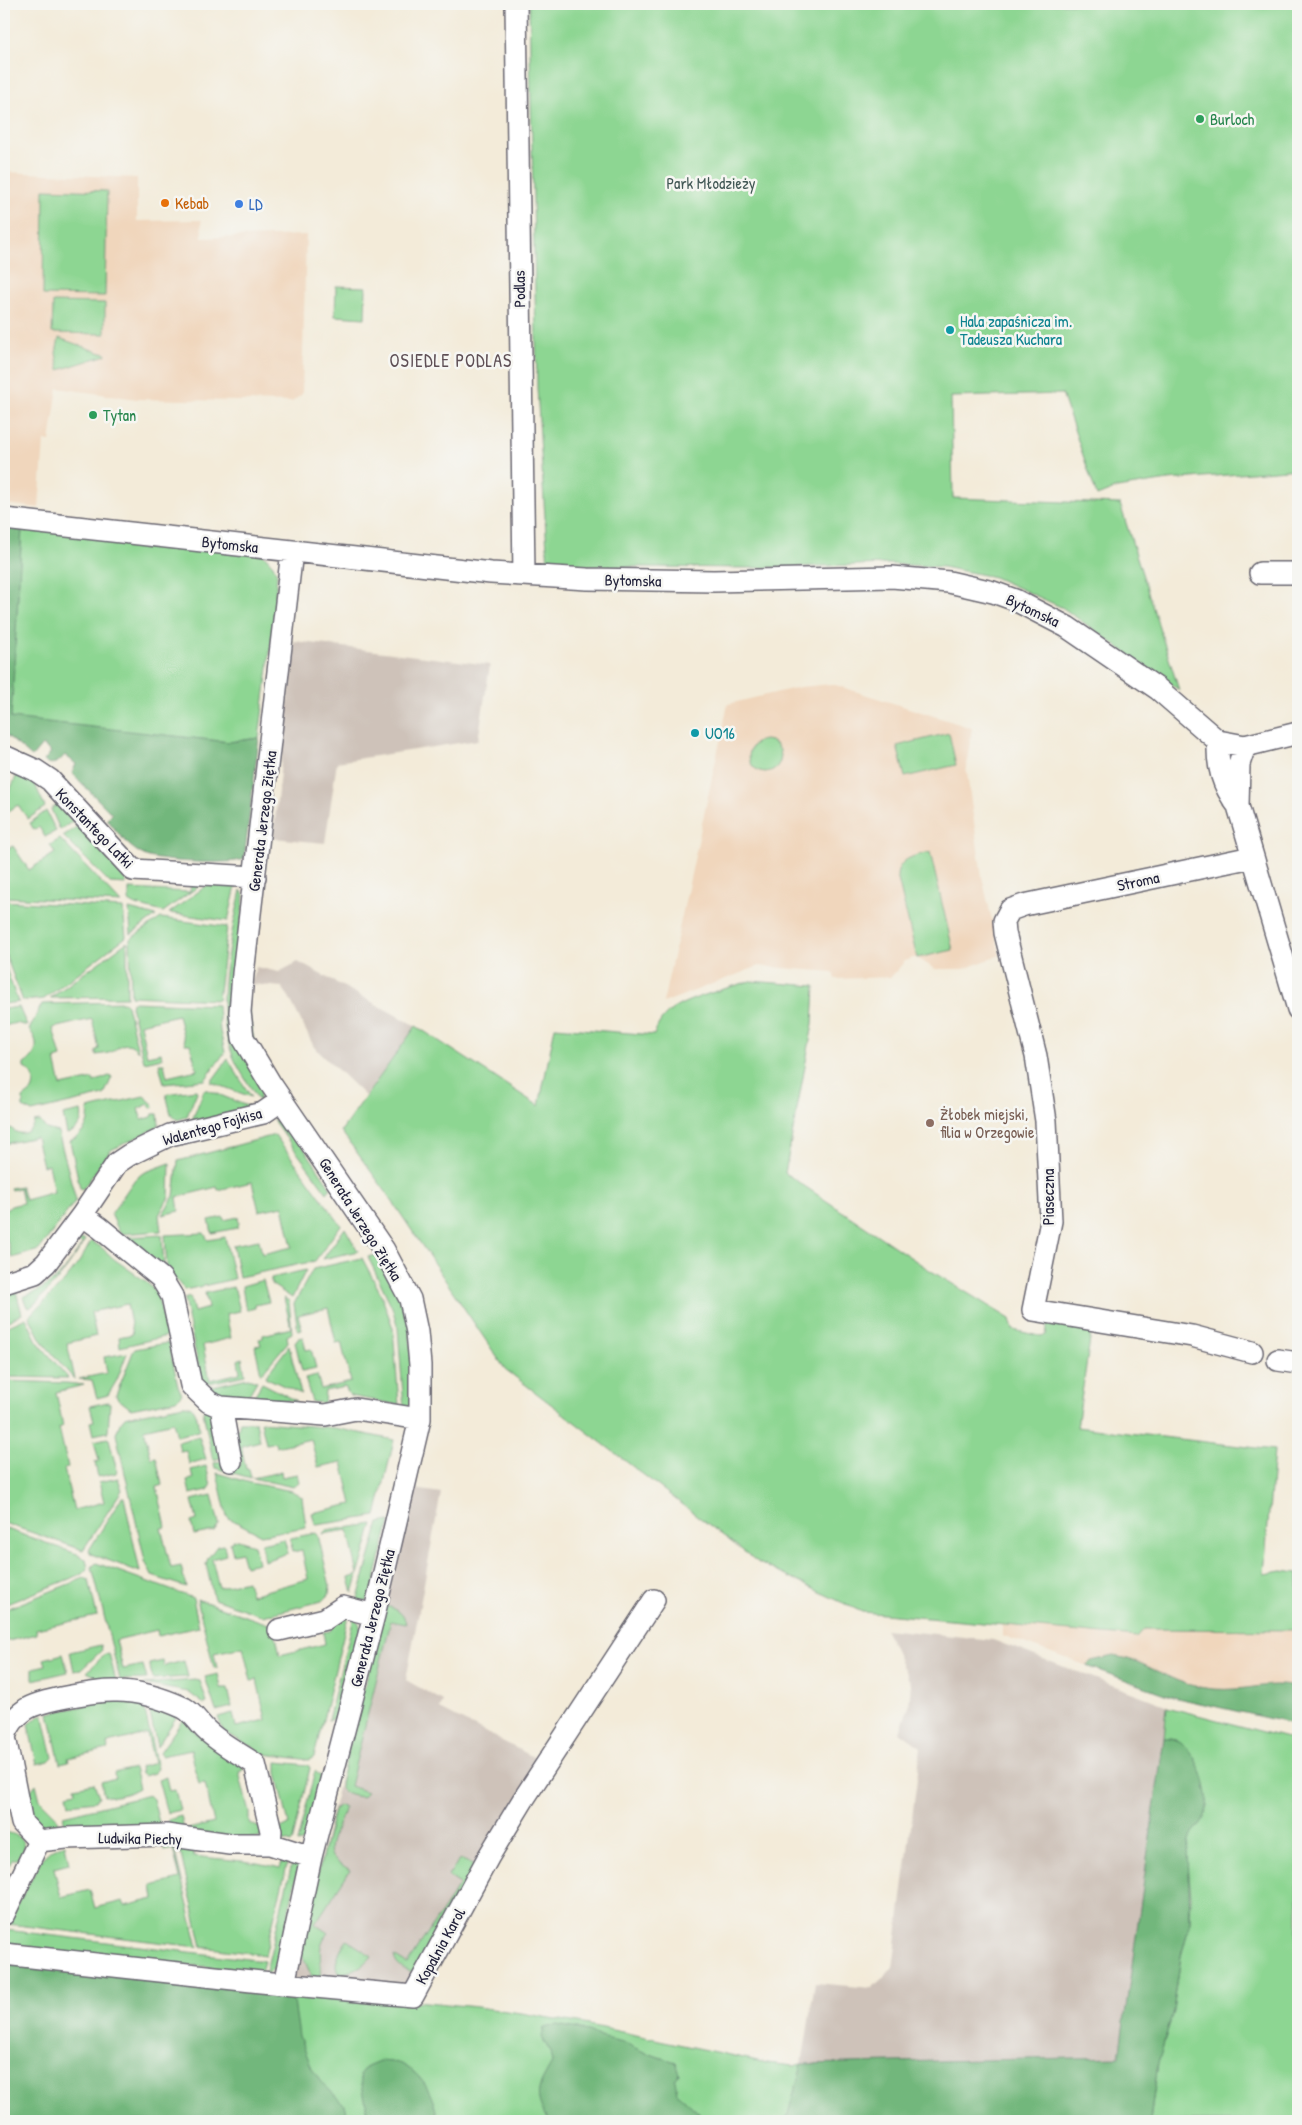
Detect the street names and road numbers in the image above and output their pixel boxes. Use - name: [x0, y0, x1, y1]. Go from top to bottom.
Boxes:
- street label: Podlas: [508, 270, 530, 308]
- street label: Bytomska: [201, 530, 259, 558]
- street label: Bytomska: [604, 569, 662, 591]
- street label: Bytomska: [1003, 588, 1063, 632]
- street label: Generała Jerzego Ziętka: [242, 749, 282, 893]
- street label: Konstantego Latki: [51, 783, 139, 873]
- street label: Stroma: [1115, 866, 1161, 896]
- street label: Walentego Fojkisa: [160, 1101, 264, 1151]
- street label: Generała Jerzego Ziętka: [314, 1153, 408, 1285]
- street label: Piaseczna: [1037, 1169, 1059, 1225]
- street label: Generała Jerzego Ziętka: [344, 1547, 400, 1689]
- street label: Ludwika Piechy: [98, 1826, 182, 1850]
- street label: Kopalnia Karol: [410, 1903, 470, 1988]

